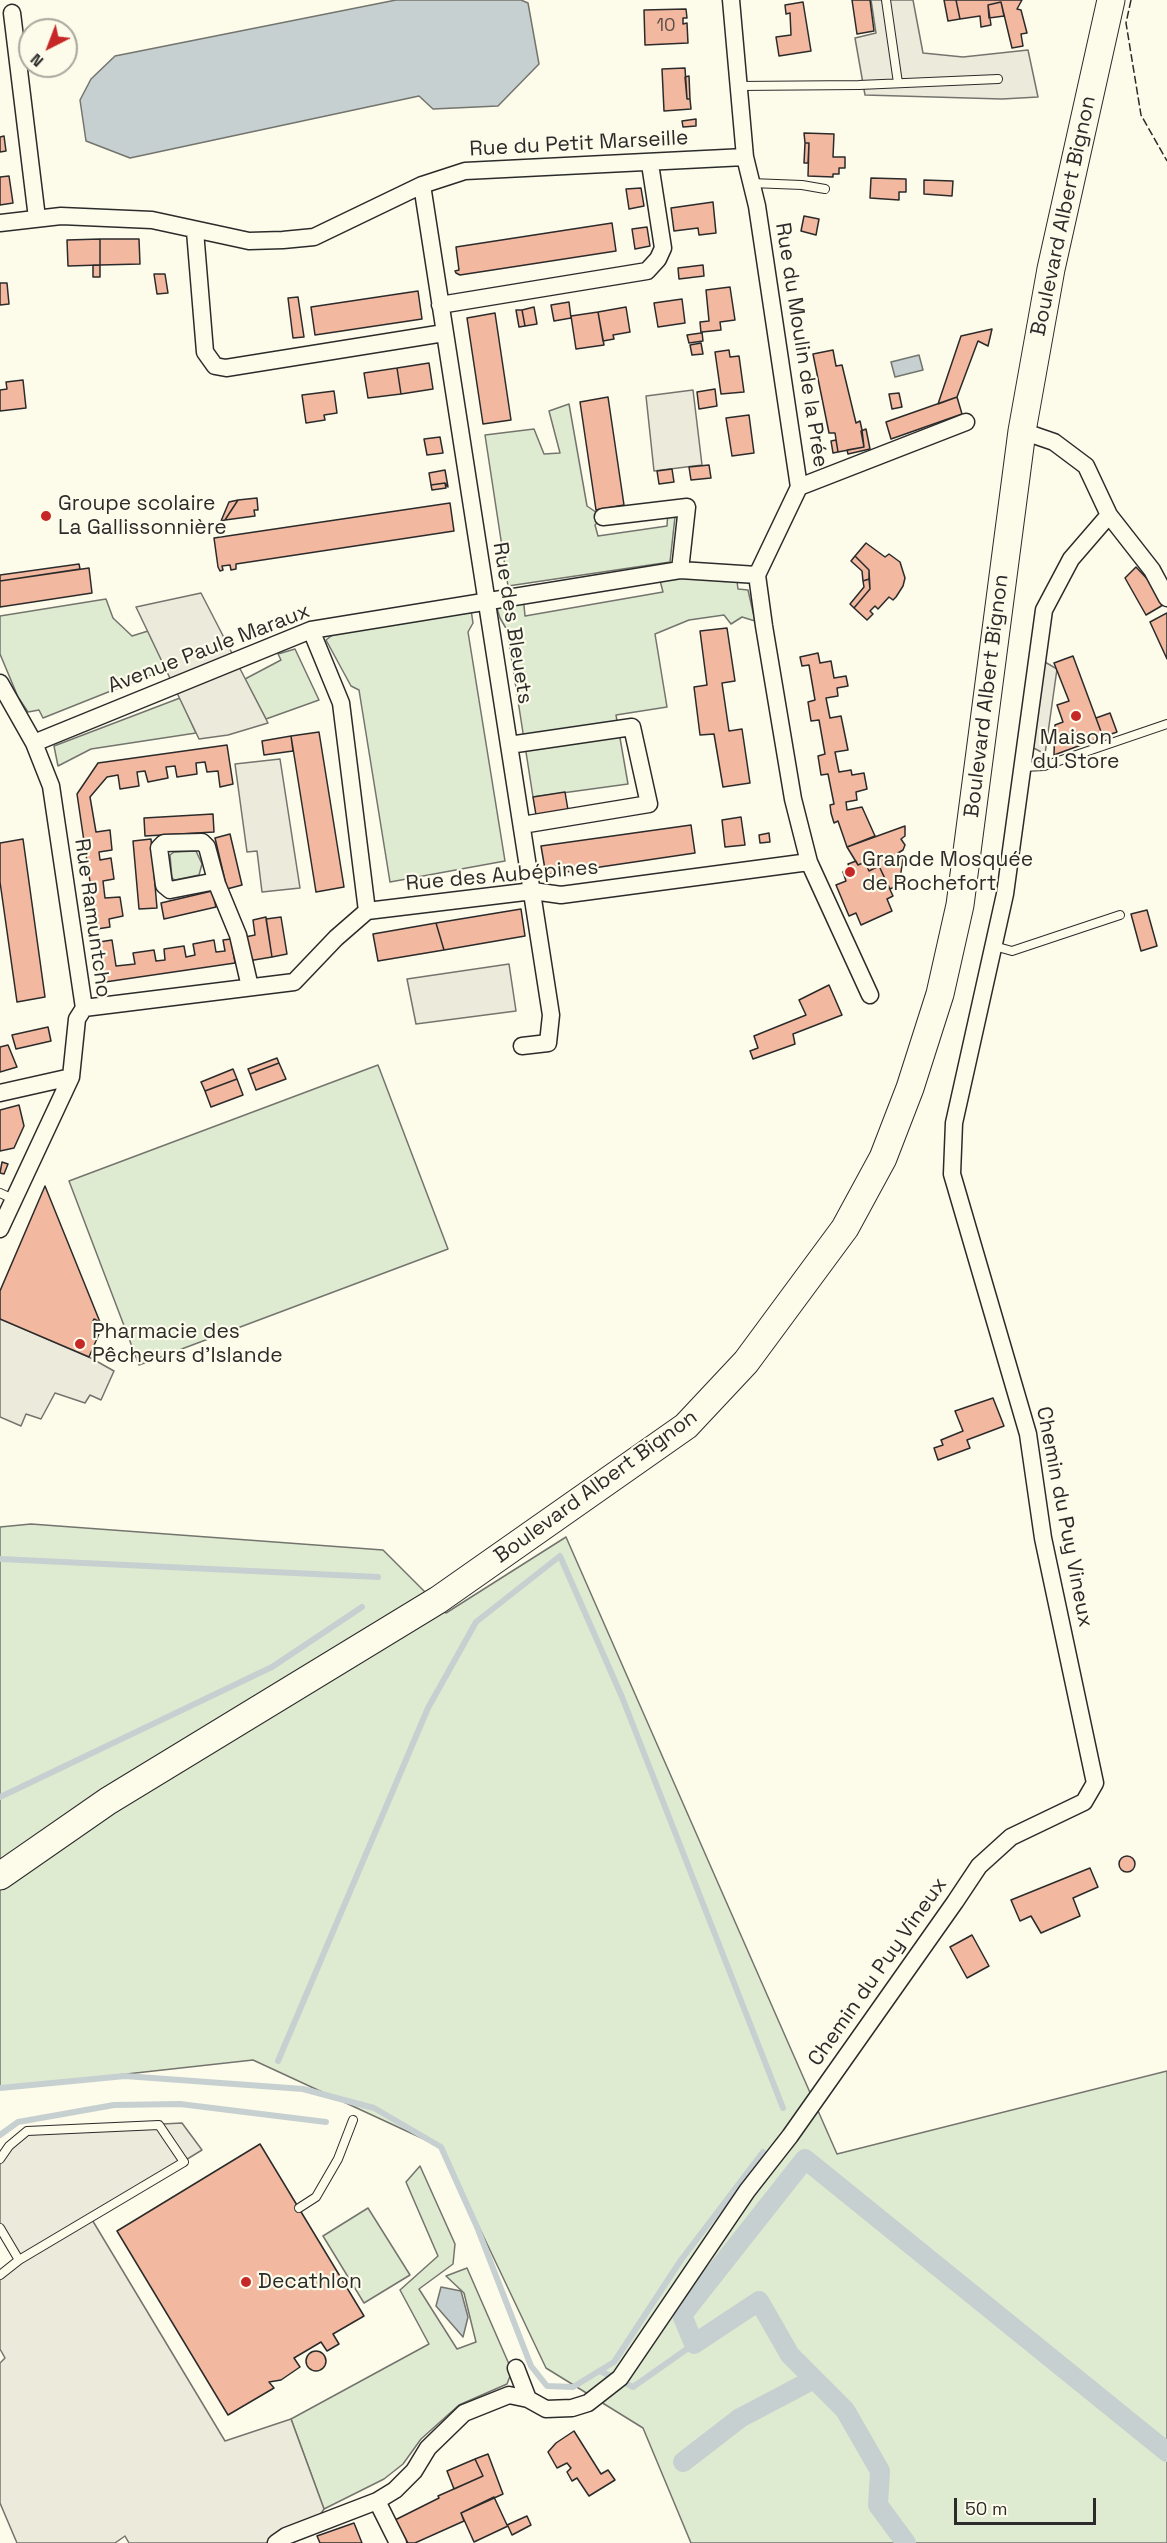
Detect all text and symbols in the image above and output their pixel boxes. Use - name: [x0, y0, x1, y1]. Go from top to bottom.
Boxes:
- house number: 10: [656, 15, 676, 37]
- north arrow: [18, 18, 78, 78]
- text: N: [26, 49, 48, 72]
- street label: Boulevard Albert Bignon: [1026, 94, 1102, 338]
- street label: Rue du Petit Marseille: [469, 126, 689, 162]
- street label: Rue du Moulin de la Prée: [769, 221, 833, 469]
- place label: Groupe scolaire La Gallissonnière: [58, 491, 227, 541]
- marker: Groupe scolaire La Gallissonnière: [39, 509, 53, 523]
- street label: Rue des Bleuets: [487, 540, 537, 706]
- street label: Boulevard Albert Bignon: [960, 573, 1014, 819]
- street label: Avenue Paule Maraux: [104, 599, 314, 699]
- marker: Maison du Store: [1069, 709, 1083, 723]
- place label: Maison du Store: [1033, 725, 1119, 775]
- street label: Rue Ramuntcho: [68, 837, 116, 999]
- place label: Grande Mosquée de Rochefort: [862, 847, 1033, 897]
- street label: Rue des Aubépines: [405, 855, 599, 897]
- marker: Grande Mosquée de Rochefort: [843, 865, 857, 879]
- place label: Pharmacie des Pêcheurs d'Islande: [92, 1319, 283, 1369]
- marker: Pharmacie des Pêcheurs d'Islande: [73, 1337, 87, 1351]
- street label: Chemin du Puy Vineux: [1030, 1404, 1098, 1630]
- street label: Boulevard Albert Bignon: [490, 1405, 702, 1569]
- street label: Chemin du Puy Vineux: [803, 1873, 953, 2071]
- place label: Decathlon: [258, 2269, 362, 2295]
- marker: Decathlon: [239, 2275, 253, 2289]
- scale bar: [957, 2486, 1100, 2524]
- text: 50 m: [965, 2497, 1007, 2520]

